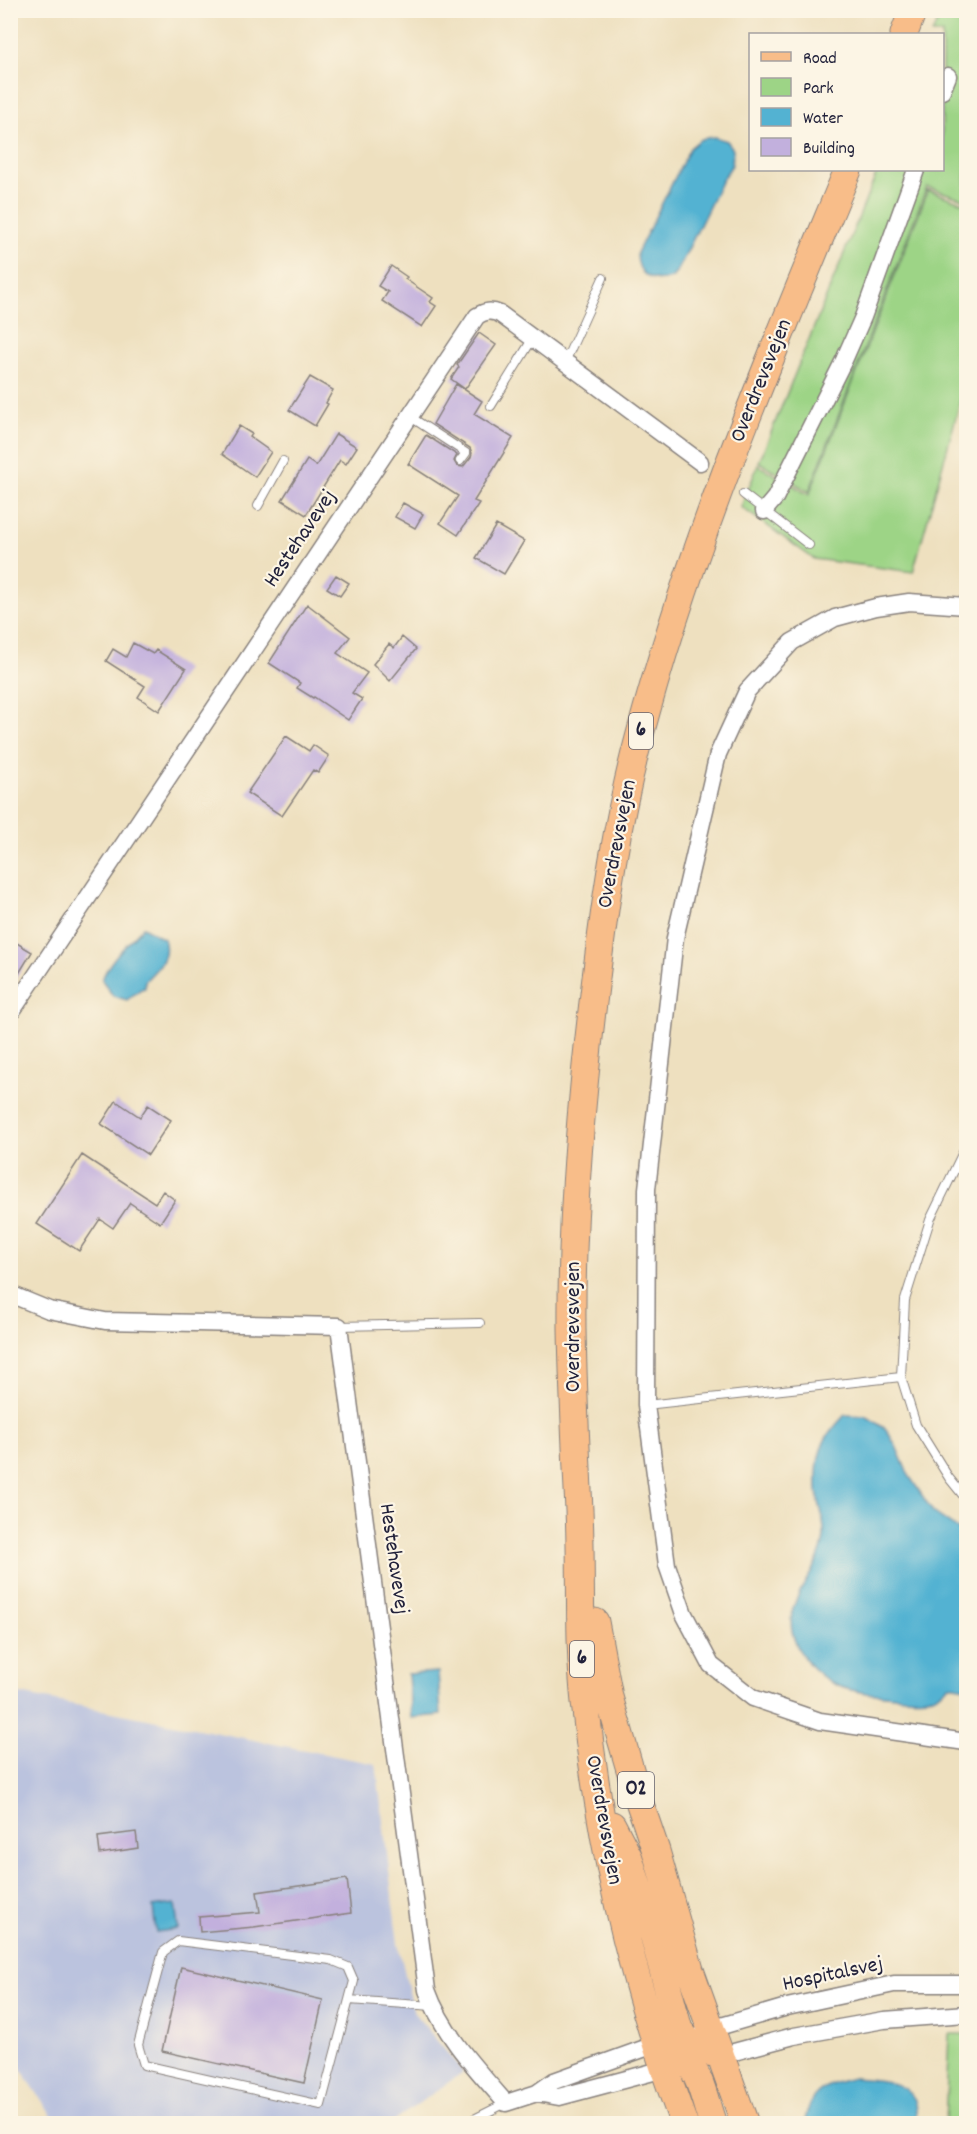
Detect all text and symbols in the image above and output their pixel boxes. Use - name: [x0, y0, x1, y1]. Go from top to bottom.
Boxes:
- legend: [749, 33, 944, 171]
- text: Road: [803, 47, 837, 72]
- text: Park: [803, 77, 834, 102]
- text: Water: [803, 107, 843, 132]
- text: Building: [803, 137, 855, 162]
- street label: Overdrevsvejen: [723, 315, 801, 447]
- street label: Hestehavevej: [257, 484, 345, 594]
- road number: 6: [629, 713, 653, 749]
- street label: Overdrevsvejen: [590, 777, 646, 911]
- street label: Overdrevsvejen: [559, 1262, 590, 1392]
- street label: Hestehavevej: [370, 1501, 416, 1617]
- road number: 6: [570, 1641, 594, 1677]
- street label: Overdrevsvejen: [576, 1753, 630, 1887]
- road number: O2: [618, 1772, 654, 1808]
- street label: Hospitalsvej: [780, 1949, 886, 2001]

